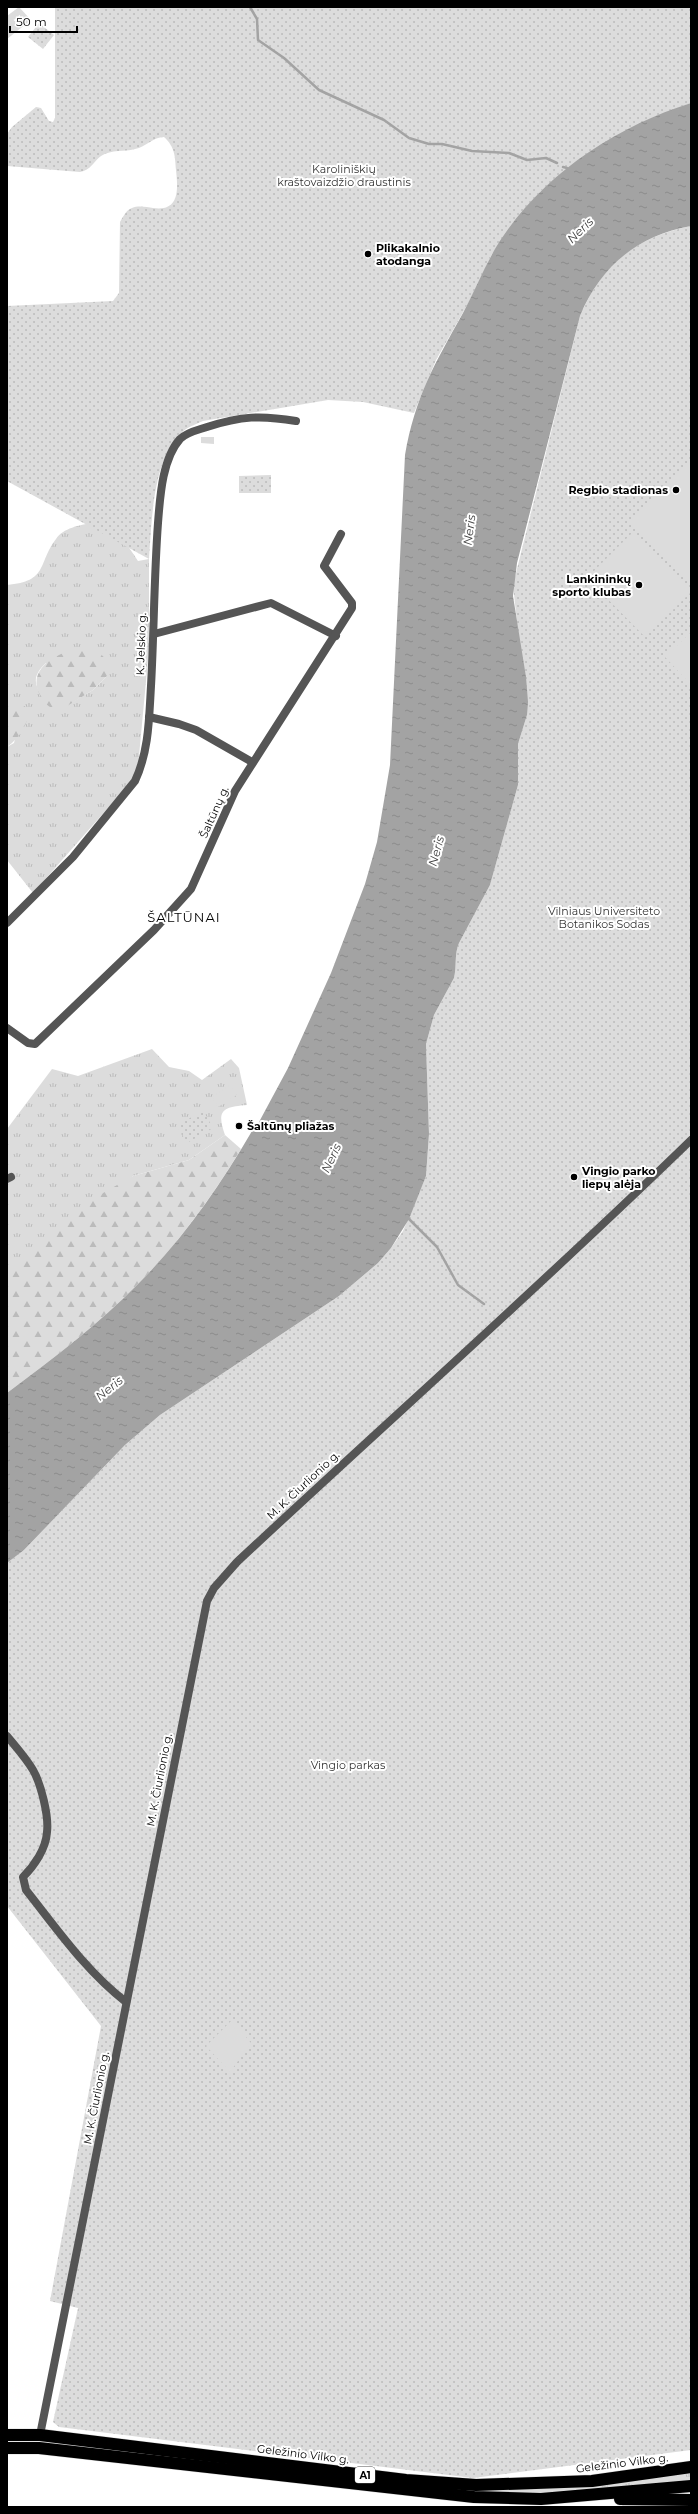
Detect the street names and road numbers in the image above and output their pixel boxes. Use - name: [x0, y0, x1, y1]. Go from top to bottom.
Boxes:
- street label: K. Jelskio g.: [133, 612, 149, 676]
- street label: Šaltūnų g.: [196, 784, 232, 840]
- street label: M. K. Čiurlionio g.: [264, 1448, 342, 1522]
- street label: M. K. Čiurlionio g.: [143, 1732, 175, 1828]
- street label: M. K. Čiurlionio g.: [80, 2050, 112, 2146]
- street label: Geležinio Vilko g.: [256, 2441, 350, 2467]
- street label: Geležinio Vilko g.: [575, 2450, 669, 2476]
- road number: A1: [355, 2467, 375, 2483]

